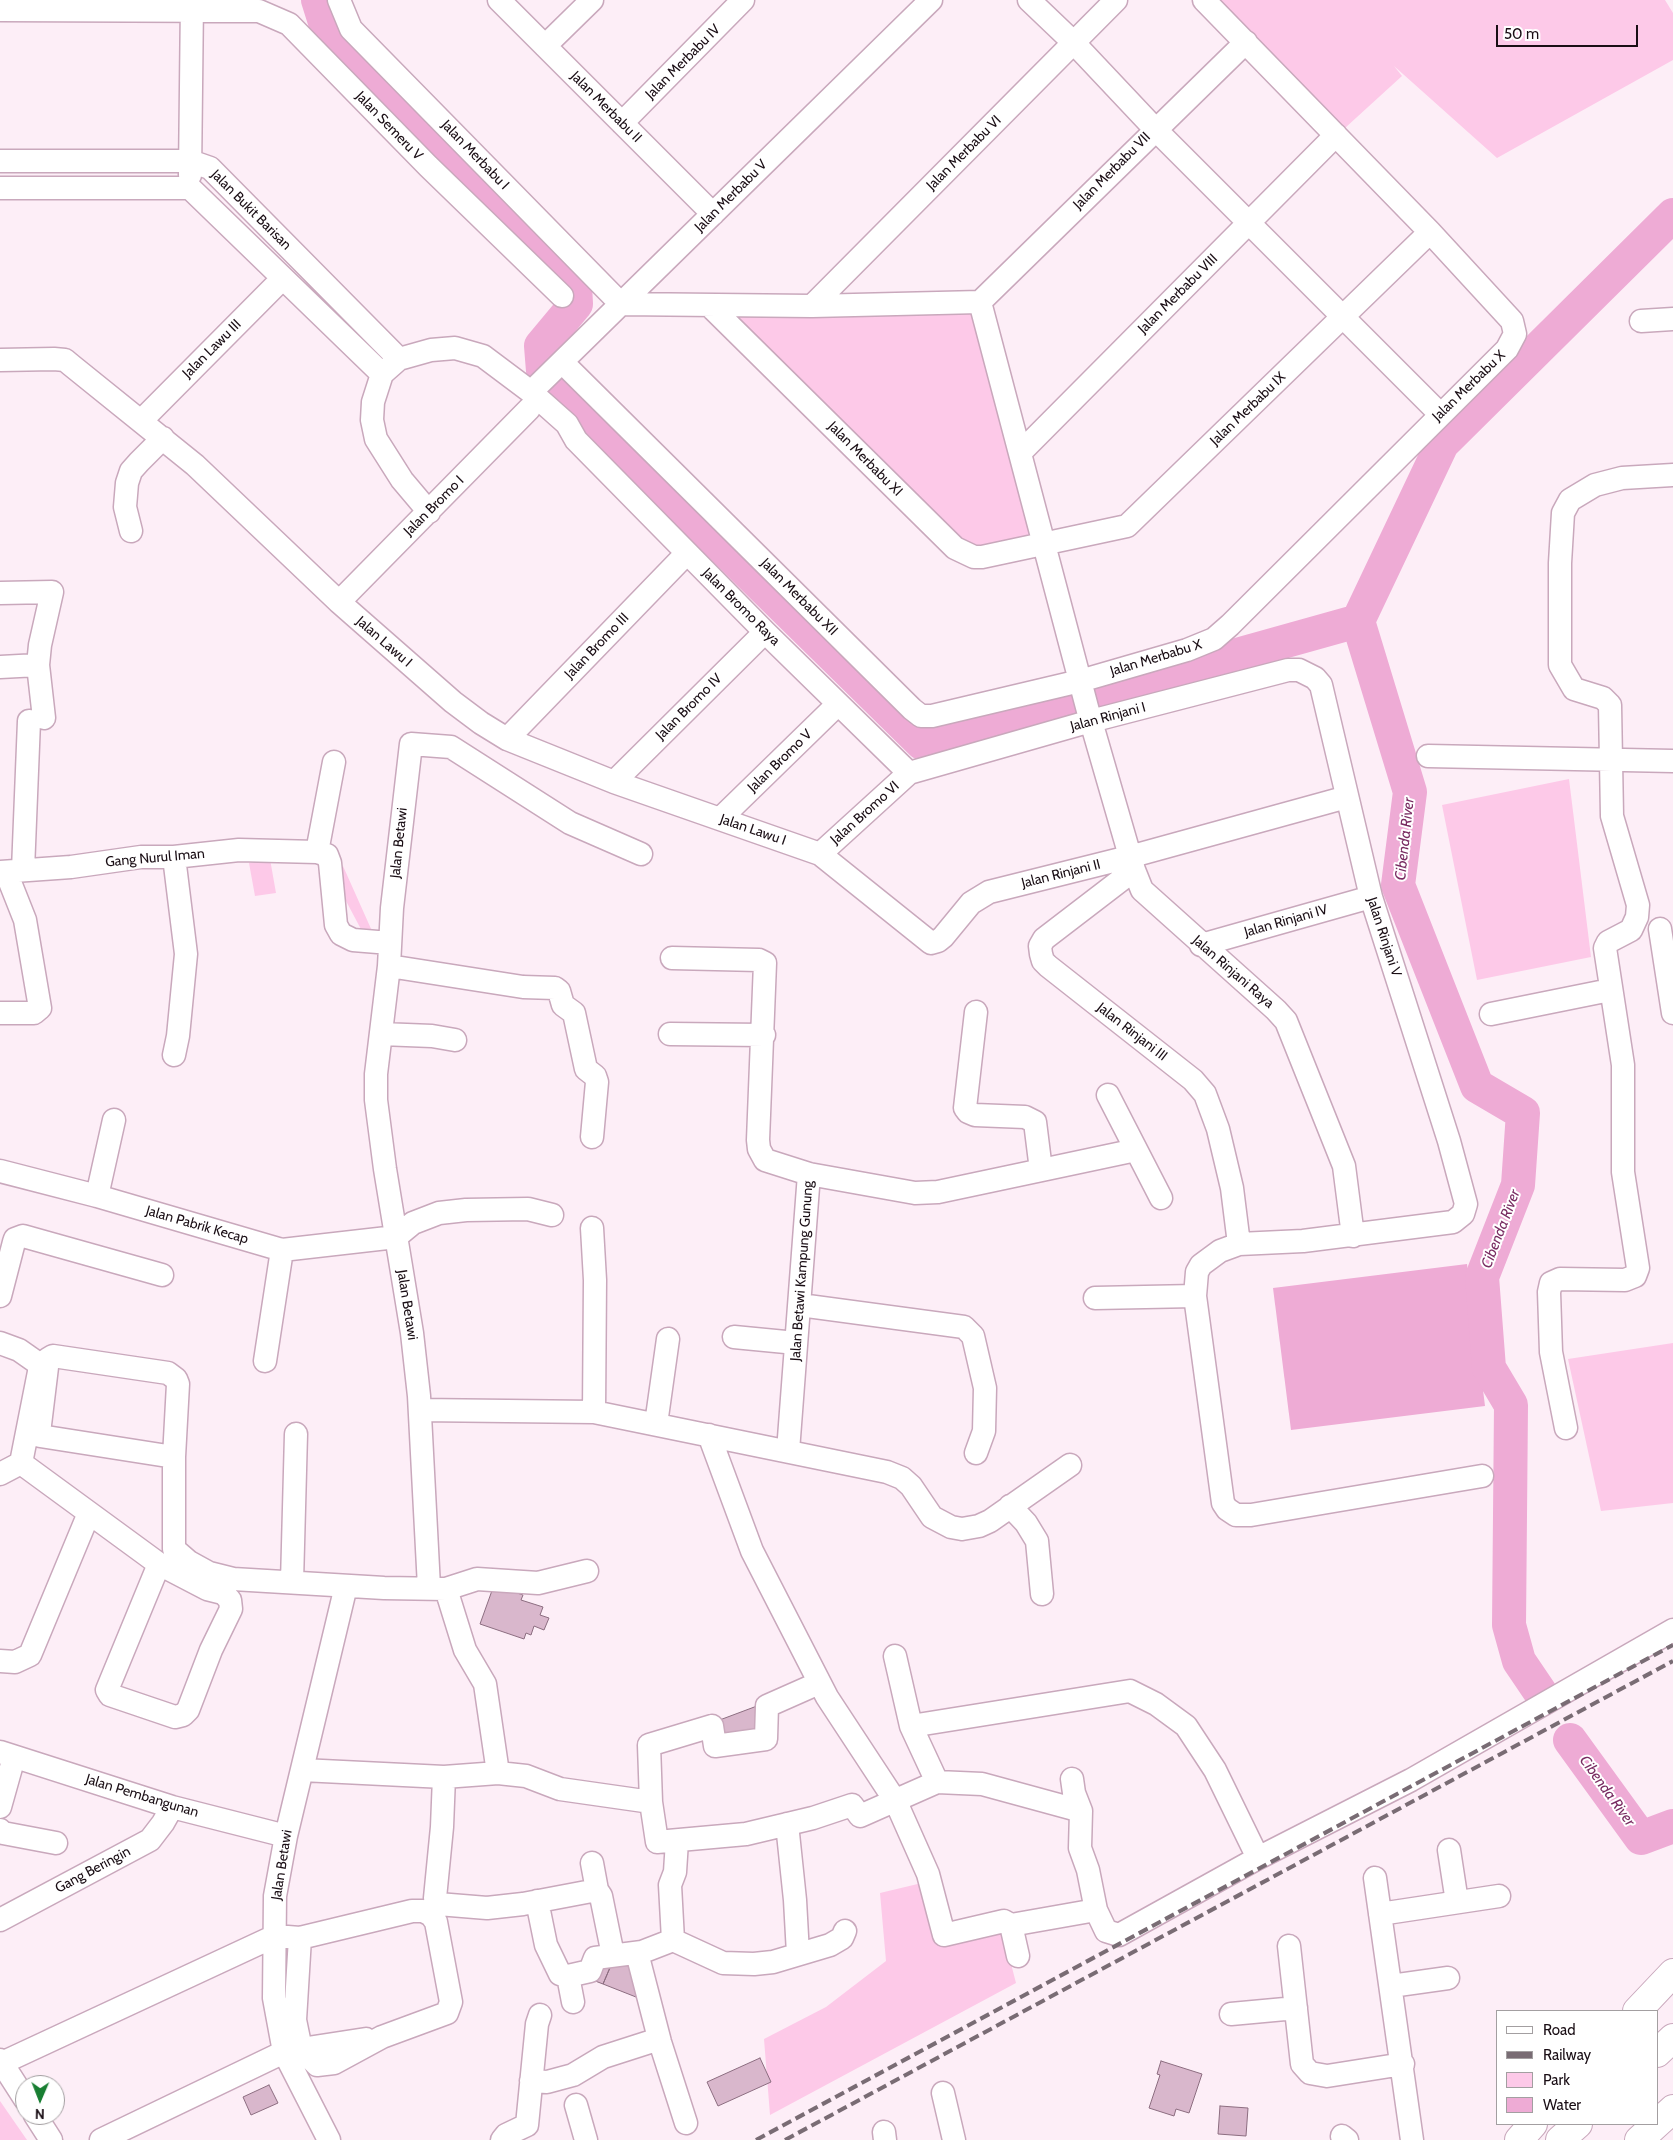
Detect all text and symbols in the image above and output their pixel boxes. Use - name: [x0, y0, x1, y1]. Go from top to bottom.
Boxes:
- scale bar: [1498, 15, 1640, 47]
- street label: Jalan Merbabu IV: [642, 21, 724, 103]
- text: 50 m: [1504, 25, 1539, 43]
- street label: Jalan Merbabu II: [567, 68, 645, 146]
- street label: Jalan Semeru V: [352, 88, 426, 164]
- street label: Jalan Merbabu VI: [923, 112, 1005, 194]
- street label: Jalan Merbabu I: [438, 117, 512, 193]
- street label: Jalan Merbabu VII: [1070, 129, 1154, 213]
- street label: Jalan Merbabu V: [691, 156, 771, 236]
- street label: Jalan Bukit Barisan: [207, 166, 295, 254]
- street label: Jalan Merbabu VIII: [1135, 251, 1221, 337]
- street label: Jalan Lawu III: [179, 316, 245, 382]
- street label: Jalan Merbabu X: [1429, 347, 1509, 425]
- street label: Jalan Merbabu IX: [1207, 369, 1289, 449]
- street label: Jalan Merbabu XI: [824, 418, 906, 500]
- street label: Jalan Bromo I: [400, 472, 468, 540]
- street label: Jalan Merbabu XII: [757, 555, 841, 639]
- street label: Jalan Bromo Raya: [699, 565, 783, 649]
- street label: Jalan Bromo III: [561, 610, 633, 682]
- street label: Jalan Lawu I: [352, 613, 416, 671]
- street label: Jalan Merbabu X: [1108, 636, 1204, 680]
- street label: Jalan Bromo IV: [652, 670, 726, 744]
- street label: Jalan Rinjani I: [1068, 699, 1148, 735]
- street label: Jalan Bromo V: [744, 726, 816, 796]
- street label: Jalan Bromo VI: [827, 778, 903, 848]
- water label: Cibenda River: [1392, 797, 1418, 881]
- street label: Jalan Betawi: [387, 807, 411, 879]
- street label: Jalan Lawu I: [718, 811, 788, 849]
- street label: Gang Nurul Iman: [105, 845, 205, 871]
- street label: Jalan Rinjani II: [1020, 856, 1102, 892]
- street label: Jalan Rinjani V: [1363, 895, 1405, 979]
- street label: Jalan Rinjani IV: [1242, 901, 1330, 941]
- street label: Jalan Rinjani Raya: [1189, 932, 1277, 1012]
- street label: Jalan Rinjani III: [1093, 999, 1171, 1065]
- street label: Jalan Betawi Kampung Gunung: [787, 1180, 817, 1362]
- water label: Cibenda River: [1478, 1187, 1524, 1271]
- street label: Jalan Pabrik Kecap: [144, 1202, 250, 1248]
- street label: Jalan Betawi: [393, 1269, 421, 1341]
- water label: Cibenda River: [1575, 1752, 1639, 1830]
- street label: Jalan Pembangunan: [83, 1771, 201, 1821]
- street label: Jalan Betawi: [268, 1829, 296, 1901]
- street label: Gang Beringin: [52, 1843, 134, 1897]
- legend: [1496, 2010, 1658, 2125]
- text: Road: [1543, 2021, 1576, 2039]
- text: Railway: [1543, 2046, 1591, 2064]
- text: Park: [1543, 2071, 1570, 2089]
- north arrow: [15, 2075, 65, 2125]
- text: Water: [1543, 2096, 1581, 2114]
- text: N: [35, 2105, 45, 2123]

